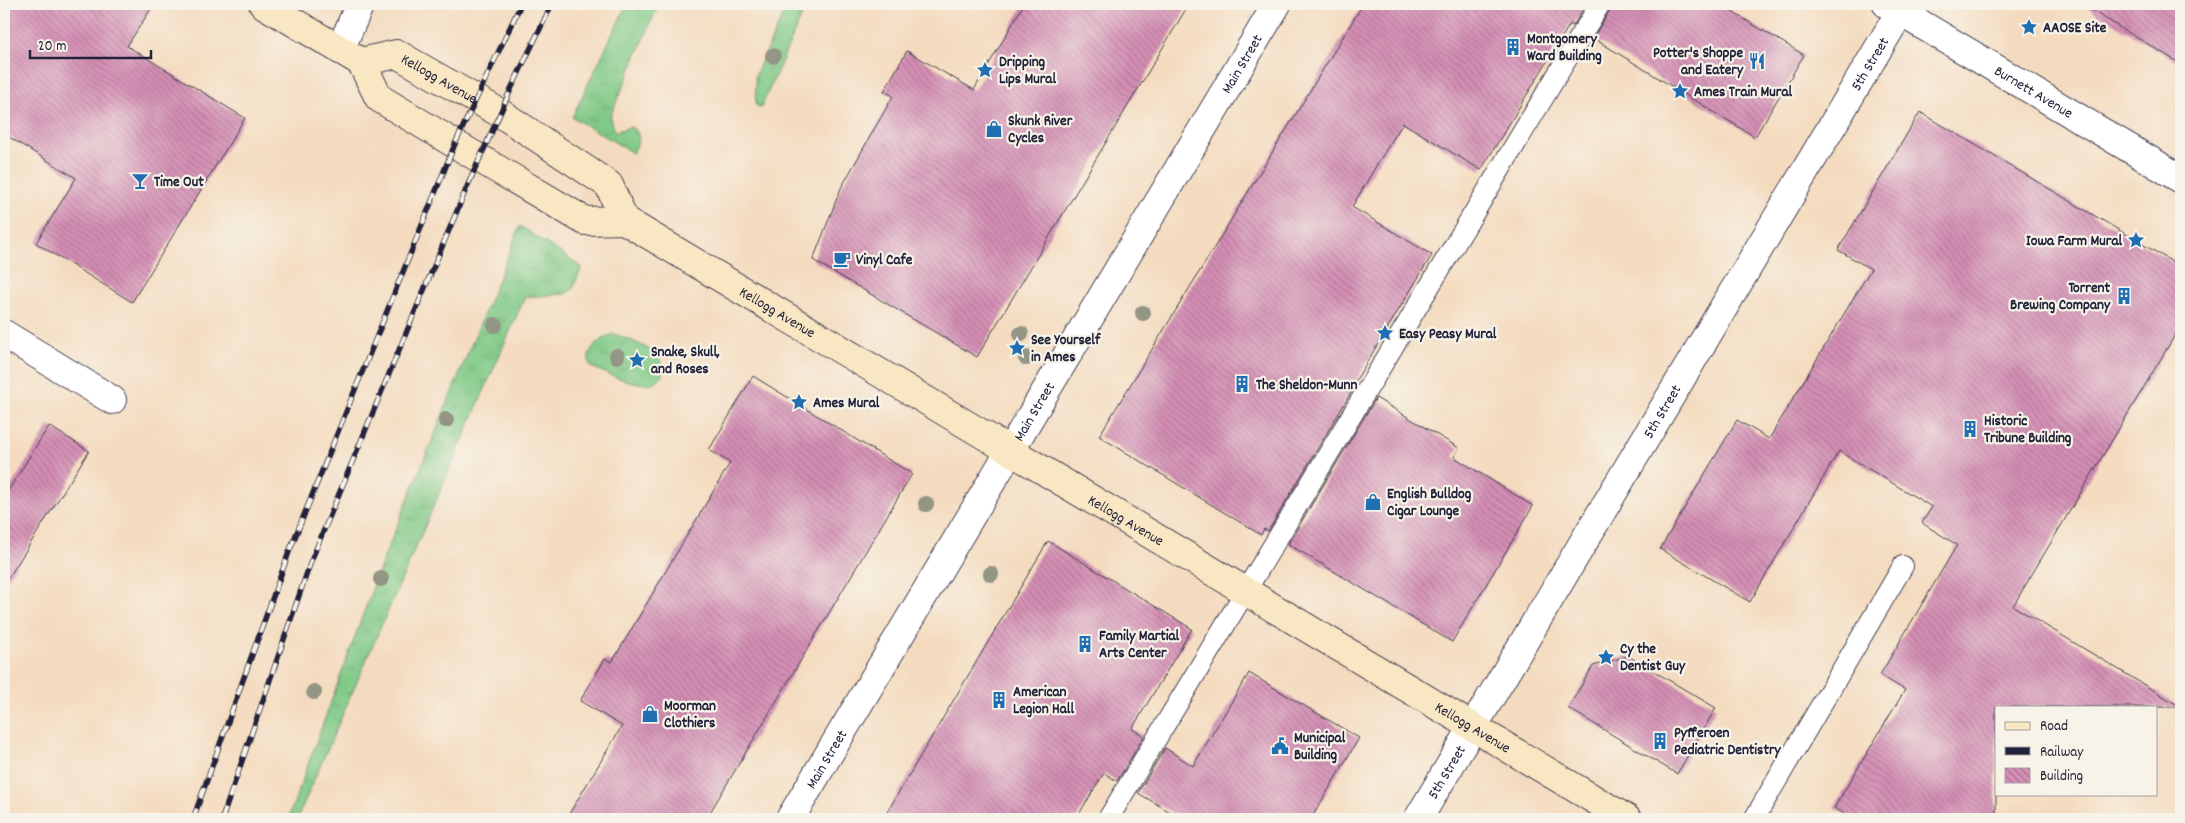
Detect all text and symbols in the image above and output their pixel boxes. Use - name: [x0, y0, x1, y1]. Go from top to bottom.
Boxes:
- place icon: AAOSE Site: [2019, 17, 2039, 37]
- place label: AAOSE Site: [2043, 18, 2107, 40]
- scale bar: [30, 28, 151, 60]
- place label: Montgomery Ward Building: [1527, 29, 1602, 68]
- street label: Main Street: [1217, 30, 1270, 98]
- street label: 5th Street: [1846, 33, 1896, 96]
- text: 20 m: [38, 36, 66, 58]
- building icon: Montgomery Ward Building: [1503, 37, 1523, 57]
- place label: Potter's Shoppe and Eatery: [1653, 43, 1744, 82]
- street label: Kellogg Avenue: [396, 49, 481, 111]
- restaurant icon: Potter's Shoppe and Eatery: [1747, 51, 1767, 71]
- place label: Dripping Lips Mural: [999, 52, 1056, 91]
- place icon: Dripping Lips Mural: [975, 60, 995, 80]
- street label: Burnett Avenue: [1989, 61, 2077, 125]
- place icon: Ames Train Mural: [1670, 81, 1690, 101]
- place label: Ames Train Mural: [1694, 82, 1792, 104]
- place label: Skunk River Cycles: [1008, 111, 1073, 150]
- shop icon: Skunk River Cycles: [984, 119, 1004, 139]
- bar icon: Time Out: [130, 171, 150, 191]
- place label: Time Out: [154, 172, 204, 194]
- place icon: Iowa Farm Mural: [2126, 230, 2146, 250]
- place label: Iowa Farm Mural: [2026, 231, 2122, 253]
- cafe icon: Vinyl Cafe: [832, 249, 852, 269]
- place label: Vinyl Cafe: [856, 250, 913, 272]
- place label: Torrent Brewing Company: [2010, 278, 2111, 317]
- street label: Kellogg Avenue: [734, 282, 819, 345]
- building icon: Torrent Brewing Company: [2114, 286, 2134, 306]
- place icon: Easy Peasy Mural: [1375, 323, 1395, 343]
- place label: Easy Peasy Mural: [1399, 324, 1497, 346]
- place label: See Yourself in Ames: [1031, 330, 1101, 369]
- place icon: See Yourself in Ames: [1007, 338, 1027, 358]
- place label: Snake, Skull, and Roses: [651, 342, 720, 381]
- place icon: Snake, Skull, and Roses: [627, 350, 647, 370]
- building icon: The Sheldon-Munn: [1232, 374, 1252, 394]
- place label: The Sheldon-Munn: [1256, 375, 1358, 397]
- street label: Main Street: [1009, 378, 1062, 446]
- street label: 5th Street: [1639, 381, 1688, 443]
- place icon: Ames Mural: [789, 392, 809, 412]
- place label: Ames Mural: [813, 393, 880, 415]
- place label: Historic Tribune Building: [1984, 411, 2072, 450]
- building icon: Historic Tribune Building: [1960, 419, 1980, 439]
- place label: English Bulldog Cigar Lounge: [1387, 484, 1472, 523]
- street label: Kellogg Avenue: [1083, 490, 1168, 553]
- shop icon: English Bulldog Cigar Lounge: [1363, 492, 1383, 512]
- place label: Family Martial Arts Center: [1099, 626, 1180, 665]
- building icon: Family Martial Arts Center: [1075, 634, 1095, 654]
- place label: Cy the Dentist Guy: [1620, 639, 1686, 678]
- place icon: Cy the Dentist Guy: [1596, 647, 1616, 667]
- place label: American Legion Hall: [1013, 682, 1074, 721]
- building icon: American Legion Hall: [989, 690, 1009, 710]
- place label: Moorman Clothiers: [664, 696, 716, 735]
- street label: Kellogg Avenue: [1430, 698, 1515, 760]
- shop icon: Moorman Clothiers: [640, 704, 660, 724]
- legend: [1995, 706, 2158, 796]
- text: Road: [2040, 716, 2068, 738]
- place label: Pyfferoen Pediatric Dentistry: [1674, 723, 1782, 762]
- street label: Main Street: [801, 726, 854, 794]
- place label: Municipal Building: [1294, 728, 1346, 767]
- building icon: Pyfferoen Pediatric Dentistry: [1650, 731, 1670, 751]
- public building icon: Municipal Building: [1270, 736, 1290, 756]
- street label: 5th Street: [1423, 741, 1473, 804]
- text: Railway: [2040, 742, 2084, 764]
- text: Building: [2040, 766, 2083, 788]

